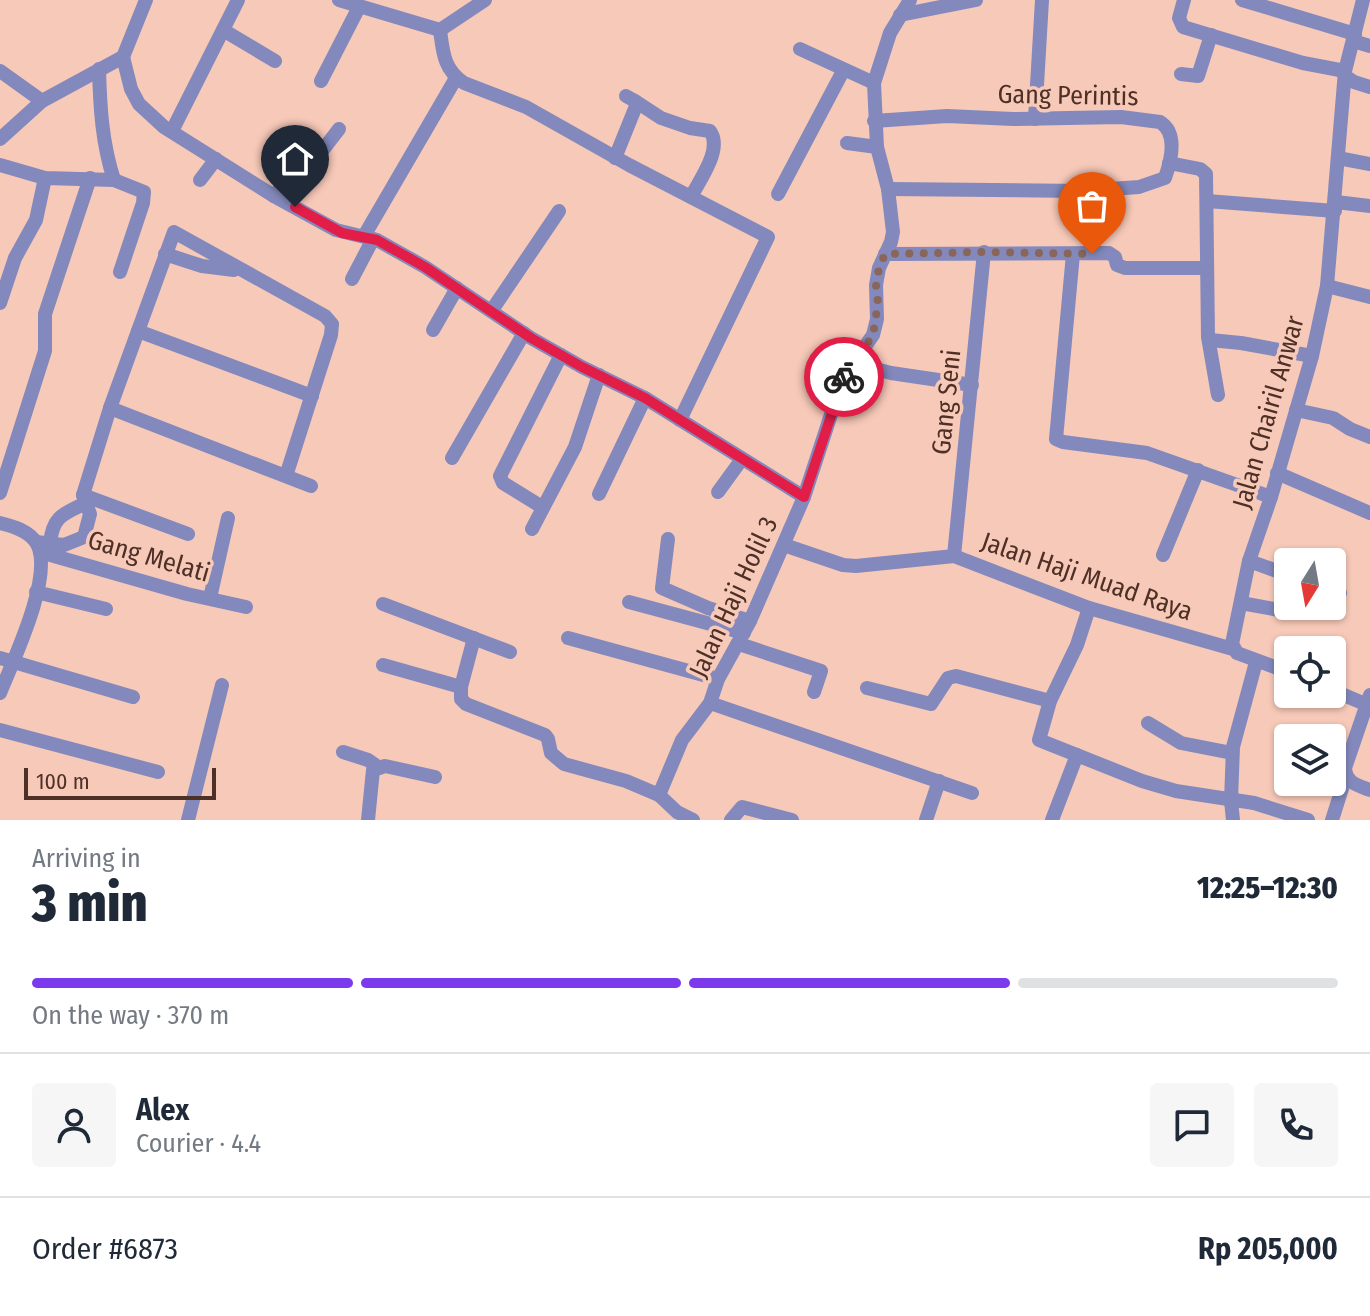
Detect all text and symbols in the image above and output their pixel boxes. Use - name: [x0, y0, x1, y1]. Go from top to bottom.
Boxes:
- street label: Gang Perintis: [997, 79, 1139, 112]
- pin: [261, 125, 329, 207]
- icon: home: [273, 137, 317, 181]
- pin: [1058, 172, 1126, 254]
- icon: bag: [1070, 184, 1114, 228]
- street label: Jalan Chairil Anwar: [1226, 312, 1311, 512]
- courier: [804, 337, 884, 417]
- street label: Gang Seni: [926, 348, 967, 456]
- icon: bike: [822, 355, 866, 399]
- street label: Jalan Haji Holil 3: [683, 512, 784, 683]
- street label: Gang Melati: [84, 524, 213, 589]
- street label: Jalan Haji Muad Raya: [977, 526, 1197, 627]
- north arrow: [1274, 548, 1346, 620]
- map controls: [1274, 548, 1346, 796]
- button: locate: [1274, 636, 1346, 708]
- button: layers: [1274, 724, 1346, 796]
- scale bar: [24, 764, 216, 800]
- text: 100 m: [36, 768, 90, 795]
- text: Arriving in: [32, 843, 141, 874]
- text: 12:25–12:30: [1197, 870, 1338, 906]
- text: 3 min: [32, 872, 148, 935]
- text: On the way · 370 m: [32, 1000, 229, 1031]
- button: person: [32, 1083, 116, 1167]
- button: chat: [1150, 1083, 1234, 1167]
- button: phone: [1254, 1083, 1338, 1167]
- text: Alex: [136, 1092, 189, 1128]
- text: Courier · 4.4: [136, 1128, 261, 1159]
- text: Order #6873: [32, 1231, 178, 1267]
- text: Rp 205,000: [1198, 1231, 1338, 1267]

